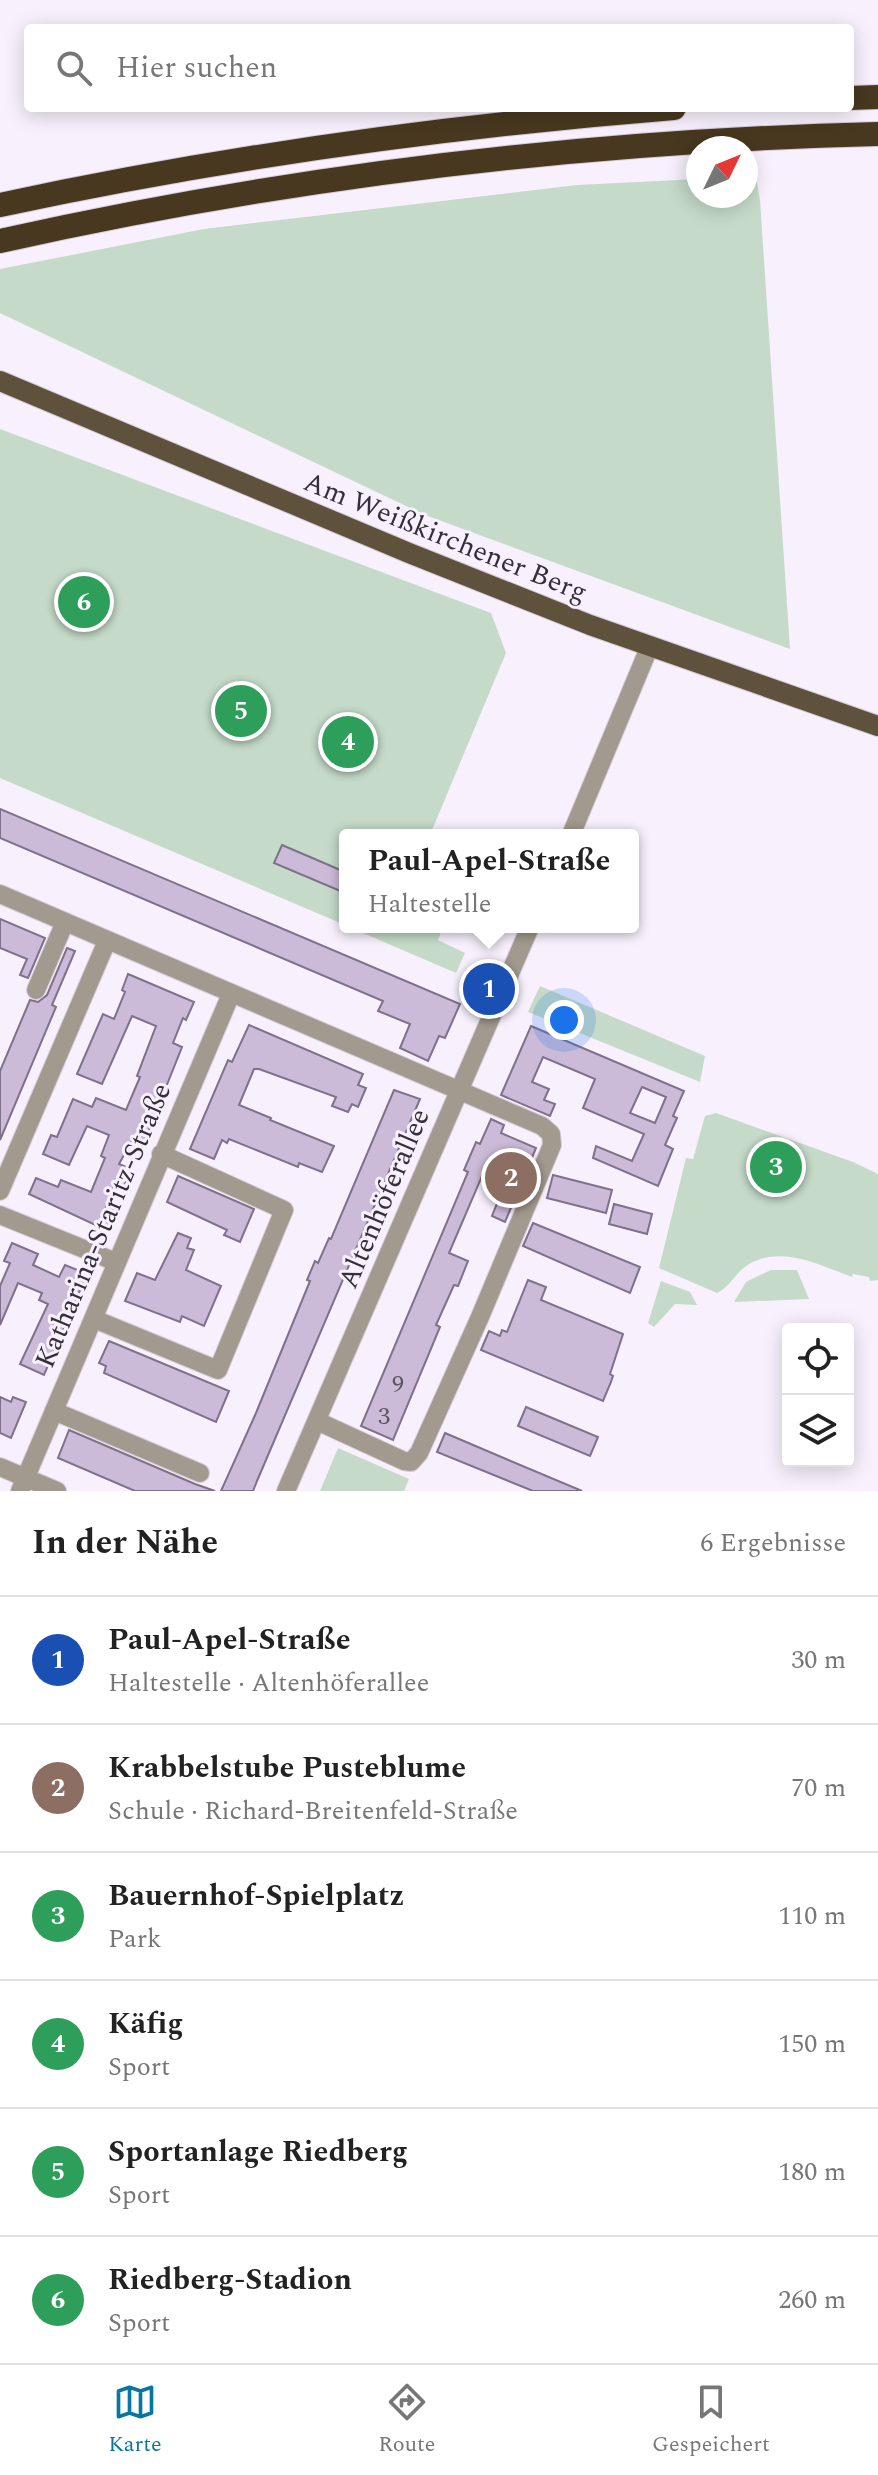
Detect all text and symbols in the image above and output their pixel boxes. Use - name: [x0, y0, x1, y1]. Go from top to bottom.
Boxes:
- search box: [24, 24, 854, 112]
- text: Hier suchen: [116, 45, 277, 91]
- icon: search: [52, 46, 96, 90]
- north arrow: [686, 136, 758, 208]
- street label: Am Weißkirchener Berg: [297, 461, 594, 614]
- pin: 6: [58, 572, 110, 632]
- pin: 5: [215, 681, 267, 741]
- pin: 4: [322, 712, 374, 772]
- popup: [339, 829, 639, 933]
- text: Paul-Apel-Straße: [368, 838, 610, 884]
- text: Haltestelle: [368, 884, 491, 924]
- pin: 1: [463, 959, 515, 1019]
- your location: [544, 1000, 584, 1040]
- street label: Katharina-Staritz-Straße: [24, 1076, 183, 1375]
- street label: Altenhöferallee: [327, 1102, 442, 1295]
- pin: 3: [750, 1137, 802, 1197]
- pin: 2: [485, 1148, 537, 1208]
- map controls: [782, 1323, 854, 1467]
- button: locate: [782, 1323, 854, 1395]
- house number: 9: [392, 1367, 404, 1403]
- button: layers: [782, 1395, 854, 1467]
- house number: 3: [378, 1399, 390, 1435]
- text: In der Nähe: [32, 1517, 218, 1569]
- text: 6 Ergebnisse: [700, 1523, 846, 1563]
- text: Paul-Apel-Straße: [108, 1617, 351, 1663]
- text: 1: [51, 1640, 65, 1680]
- text: 30 m: [791, 1640, 846, 1680]
- text: Haltestelle · Altenhöferallee: [108, 1663, 429, 1703]
- text: Krabbelstube Pusteblume: [108, 1745, 466, 1791]
- text: 2: [51, 1768, 65, 1808]
- text: 70 m: [791, 1768, 846, 1808]
- text: Schule · Richard-Breitenfeld-Straße: [108, 1791, 518, 1831]
- text: Bauernhof-Spielplatz: [108, 1873, 404, 1919]
- text: 3: [51, 1896, 65, 1936]
- text: 110 m: [778, 1896, 846, 1936]
- text: Park: [108, 1919, 162, 1959]
- text: Käfig: [108, 2001, 183, 2047]
- text: 4: [51, 2024, 65, 2064]
- text: 150 m: [778, 2024, 846, 2064]
- text: Sport: [108, 2047, 170, 2087]
- text: Sportanlage Riedberg: [108, 2129, 408, 2175]
- text: 5: [51, 2152, 65, 2192]
- text: 180 m: [778, 2152, 846, 2192]
- text: Sport: [108, 2175, 170, 2215]
- text: Riedberg-Stadion: [108, 2257, 352, 2303]
- text: 6: [51, 2280, 65, 2320]
- text: 260 m: [778, 2280, 846, 2320]
- text: Sport: [108, 2303, 170, 2343]
- tab: Karte: [108, 2380, 162, 2461]
- tab: Route: [378, 2380, 435, 2461]
- tab: Gespeichert: [652, 2380, 770, 2461]

